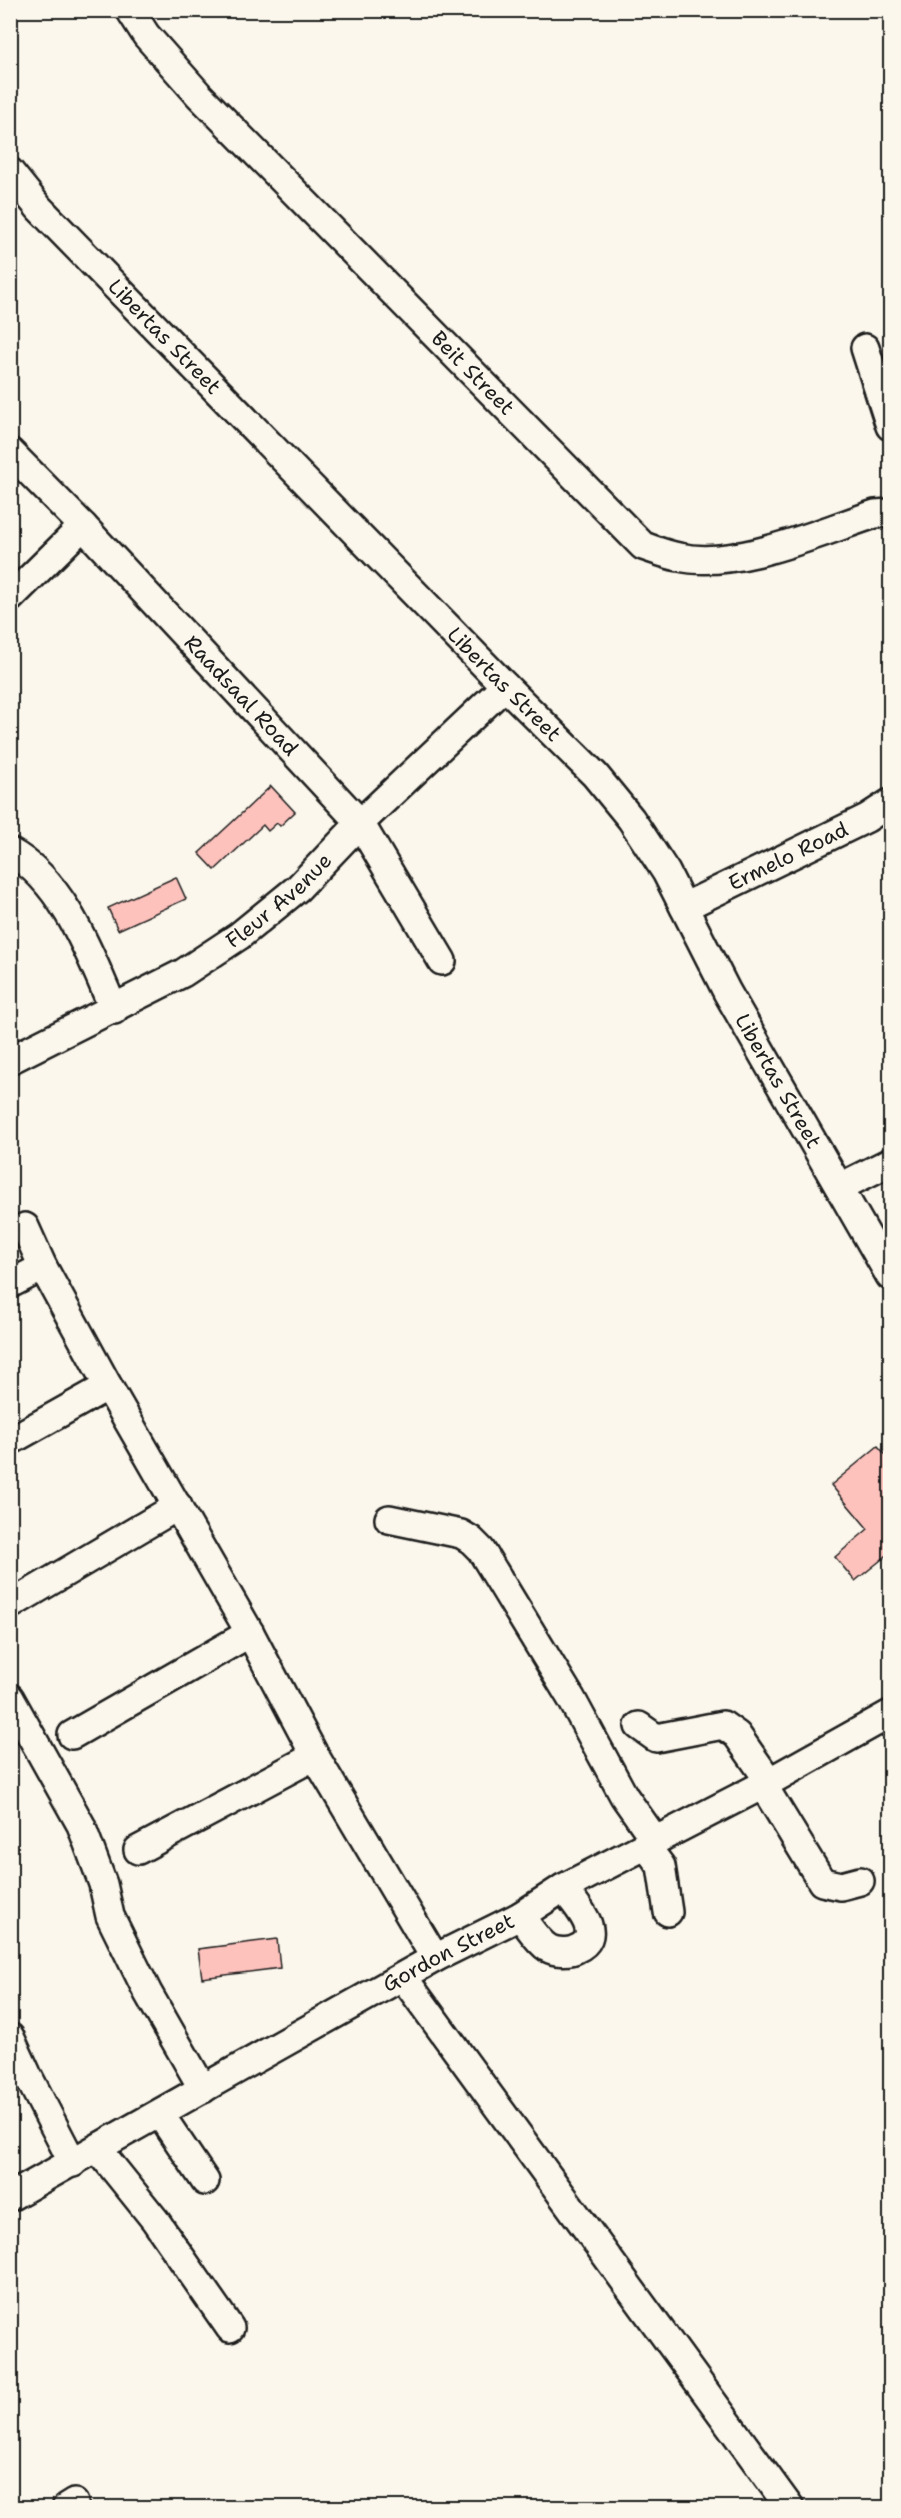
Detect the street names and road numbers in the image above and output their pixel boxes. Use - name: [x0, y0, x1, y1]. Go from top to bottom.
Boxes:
- street label: Libertas Street: [102, 273, 227, 401]
- street label: Beit Street: [425, 325, 521, 421]
- street label: Libertas Street: [441, 621, 567, 748]
- street label: Raadsaal Road: [178, 629, 305, 762]
- street label: Ermelo Road: [724, 815, 853, 897]
- street label: Fleur Avenue: [220, 847, 338, 955]
- street label: Libertas Street: [728, 1009, 828, 1153]
- street label: Gordon Street: [377, 1907, 519, 1999]

